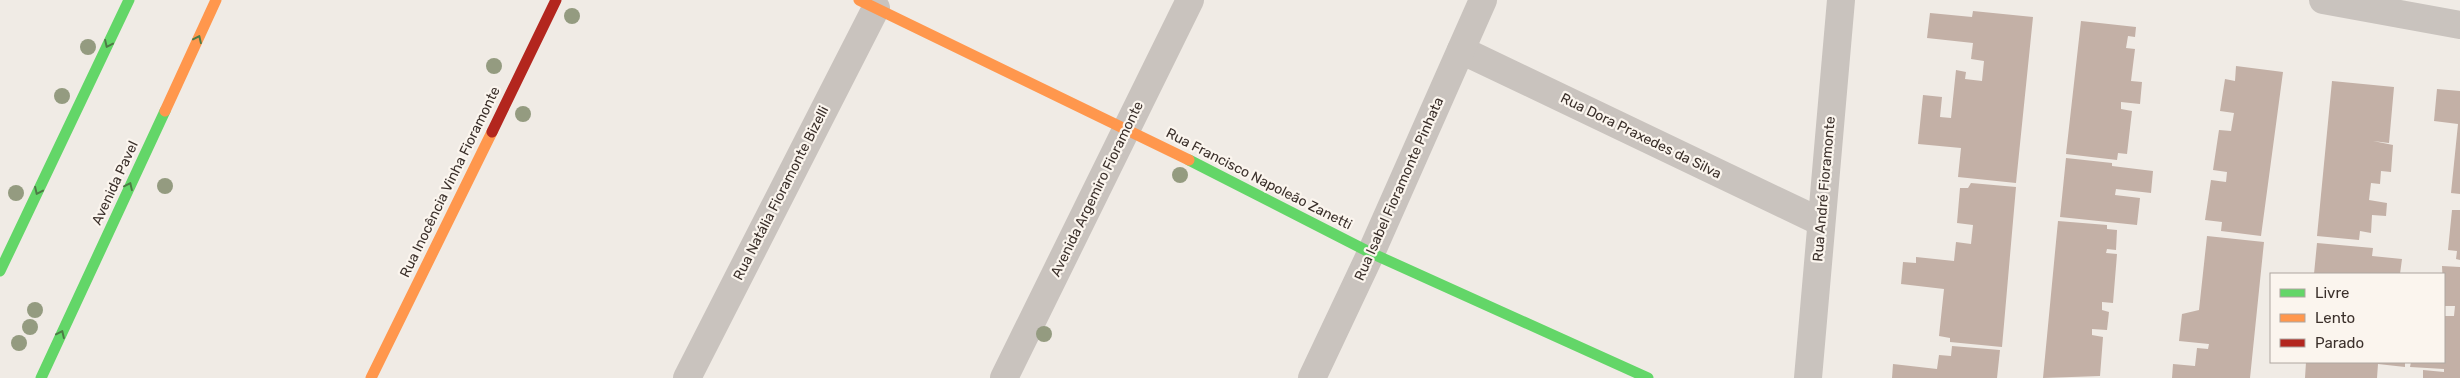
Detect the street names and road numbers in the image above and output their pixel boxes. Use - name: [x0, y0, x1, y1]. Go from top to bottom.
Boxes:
- street label: Rua Inocência Vinha Fioramonte: [396, 84, 504, 280]
- street label: Rua Dora Praxedes da Silva: [1558, 90, 1724, 182]
- street label: Rua Isabel Fioramonte Pinhata: [1351, 95, 1447, 283]
- street label: Avenida Argemiro Fioramonte: [1047, 98, 1147, 280]
- street label: Rua Natália Fioramonte Bizelli: [730, 103, 832, 283]
- street label: Rua André Fioramonte: [1809, 116, 1839, 262]
- street label: Rua Francisco Napoleão Zanetti: [1163, 125, 1355, 233]
- street label: Avenida Pavel: [88, 138, 142, 228]

